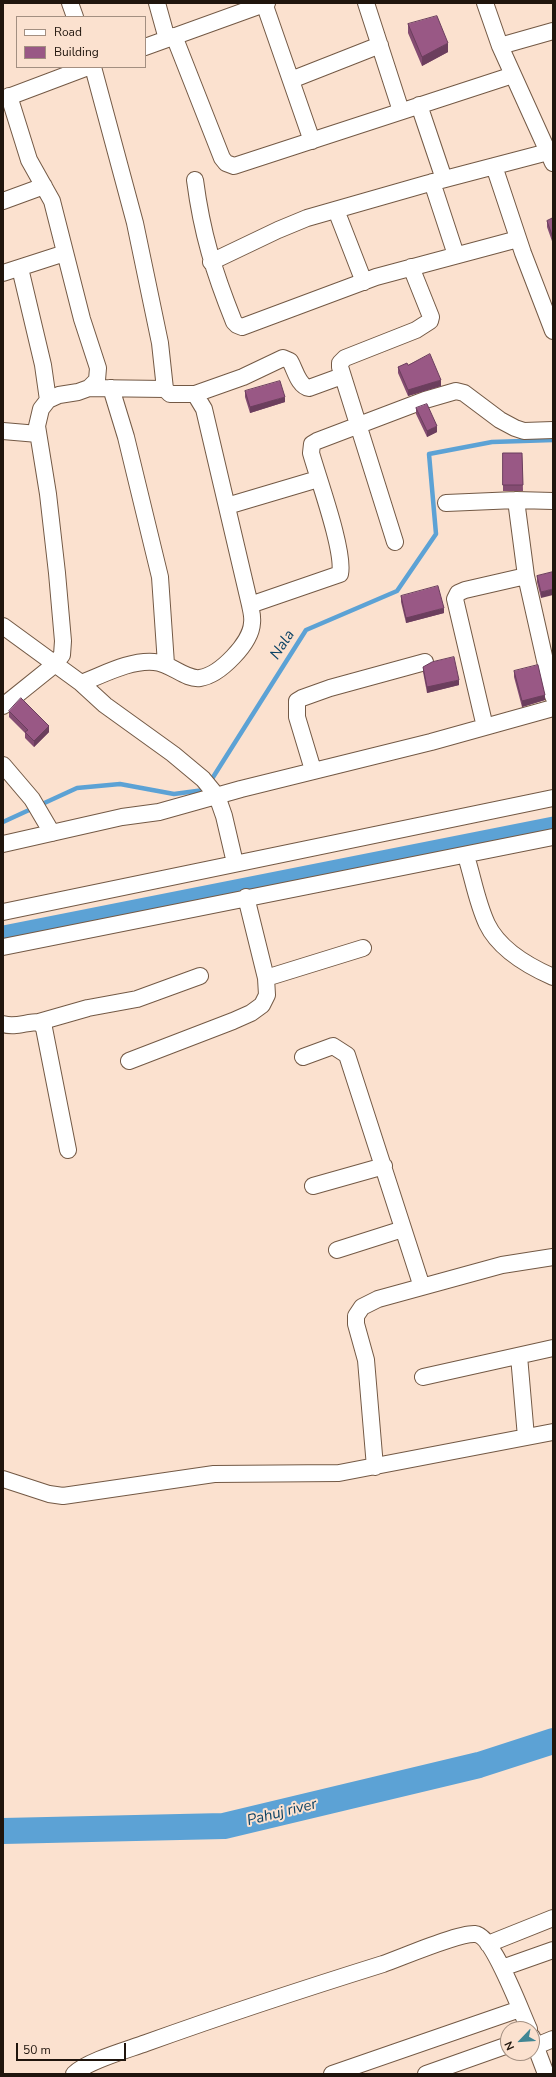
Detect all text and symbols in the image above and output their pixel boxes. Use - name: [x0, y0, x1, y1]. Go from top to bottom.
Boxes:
- legend: [16, 16, 146, 68]
- text: Road: [54, 24, 82, 40]
- text: Building: [54, 44, 99, 60]
- water label: Nala: [267, 627, 299, 663]
- water label: Pahuj river: [245, 1796, 319, 1830]
- north arrow: [500, 2021, 540, 2061]
- scale bar: [18, 2035, 128, 2061]
- text: N: [501, 2039, 518, 2053]
- text: 50 m: [23, 2042, 51, 2058]

